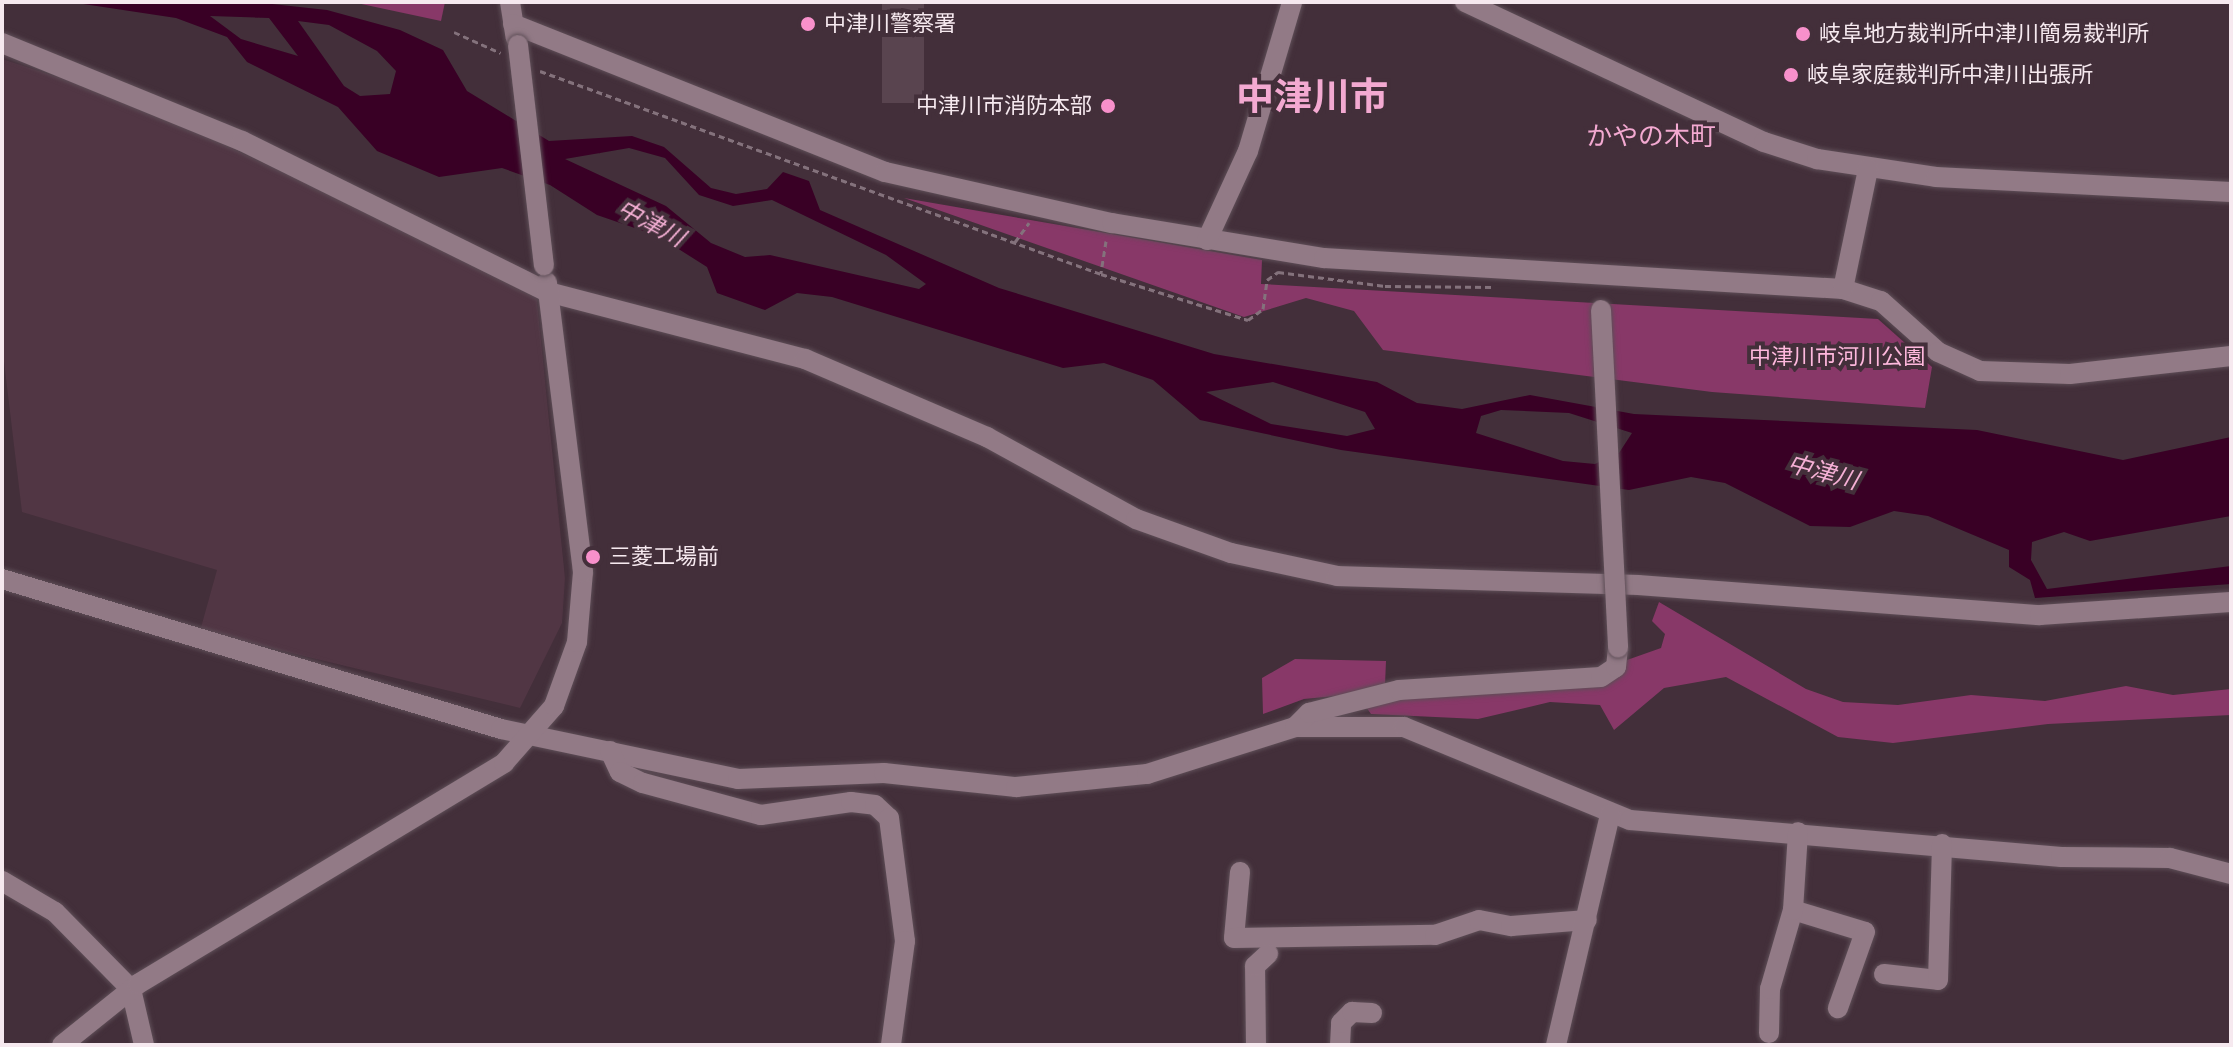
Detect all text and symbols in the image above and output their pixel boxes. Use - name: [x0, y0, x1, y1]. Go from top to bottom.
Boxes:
- place label: 中津川警察署: [824, 11, 956, 37]
- marker: 中津川警察署: [799, 15, 817, 33]
- place label: 岐阜地方裁判所中津川簡易裁判所: [1819, 21, 2149, 47]
- marker: 岐阜地方裁判所中津川簡易裁判所: [1794, 25, 1812, 43]
- place label: 岐阜家庭裁判所中津川出張所: [1807, 62, 2093, 88]
- marker: 岐阜家庭裁判所中津川出張所: [1782, 66, 1800, 84]
- district label: 中津川市: [1236, 75, 1388, 121]
- place label: 中津川市消防本部: [916, 93, 1092, 119]
- marker: 中津川市消防本部: [1099, 97, 1117, 115]
- district label: かやの木町: [1586, 121, 1716, 153]
- water label: 中津川: [612, 193, 690, 253]
- park label: 中津川市河川公園: [1749, 344, 1925, 370]
- water label: 中津川: [1784, 449, 1862, 495]
- place label: 三菱工場前: [609, 544, 719, 570]
- marker: 三菱工場前: [584, 548, 602, 566]

